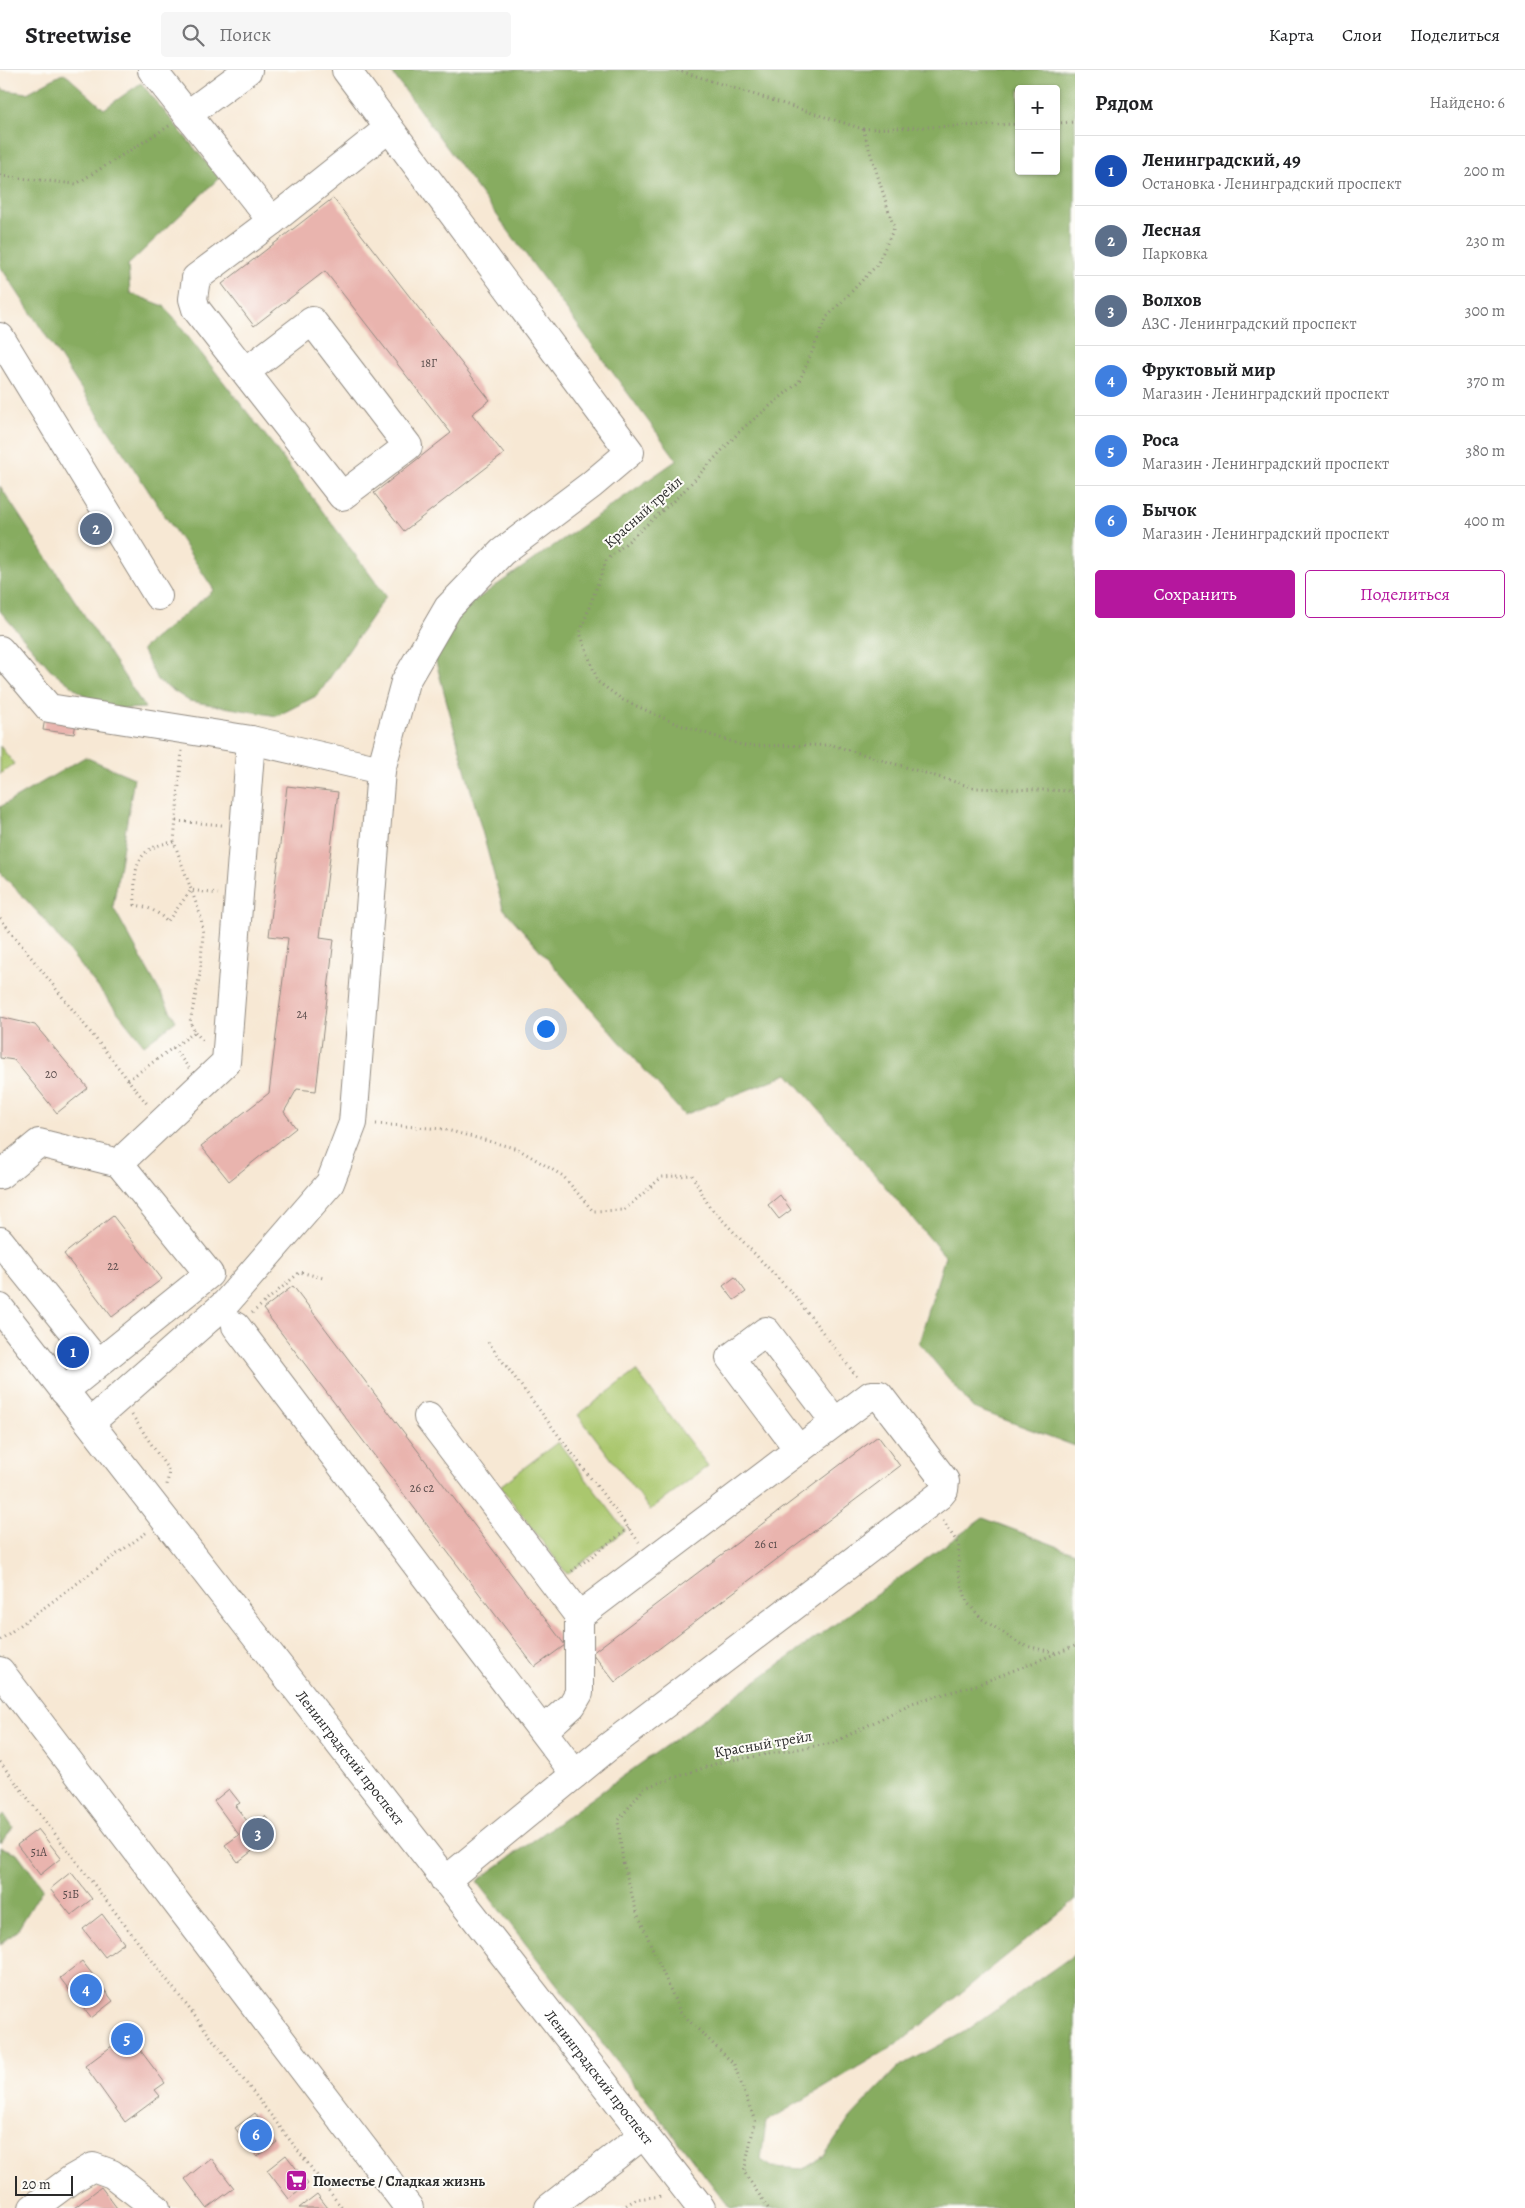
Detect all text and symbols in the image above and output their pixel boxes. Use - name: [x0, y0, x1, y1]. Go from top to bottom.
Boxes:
- search box: [161, 12, 511, 57]
- text: Streetwise: [25, 19, 131, 51]
- icon: search: [179, 21, 207, 49]
- text: Поиск: [219, 22, 271, 48]
- text: Карта: [1269, 23, 1314, 47]
- text: Слои: [1342, 23, 1382, 47]
- text: Поделиться: [1410, 23, 1500, 47]
- map controls: [1015, 85, 1060, 175]
- button: +: [1015, 85, 1060, 130]
- text: Рядом: [1095, 89, 1153, 117]
- text: Найдено: 6: [1430, 92, 1505, 114]
- button: −: [1015, 130, 1060, 175]
- text: Ленинградский, 49: [1142, 147, 1301, 173]
- text: 1: [1108, 160, 1114, 182]
- text: 200 m: [1464, 160, 1505, 182]
- text: Остановка · Ленинградский проспект: [1142, 173, 1402, 195]
- text: Лесная: [1142, 217, 1201, 243]
- text: 2: [1107, 230, 1115, 252]
- text: 230 m: [1466, 230, 1505, 252]
- text: Парковка: [1142, 243, 1208, 265]
- text: Волхов: [1142, 287, 1202, 313]
- text: 3: [1108, 300, 1114, 322]
- text: 300 m: [1465, 300, 1505, 322]
- text: АЗС · Ленинградский проспект: [1142, 313, 1357, 335]
- house number: 18Г: [421, 355, 437, 371]
- text: Фруктовый мир: [1142, 357, 1275, 383]
- text: 4: [1107, 370, 1115, 392]
- text: 370 m: [1467, 370, 1505, 392]
- text: Магазин · Ленинградский проспект: [1142, 383, 1389, 405]
- text: Роса: [1142, 427, 1179, 453]
- text: 5: [1108, 440, 1114, 462]
- text: 380 m: [1466, 440, 1505, 462]
- text: Магазин · Ленинградский проспект: [1142, 453, 1389, 475]
- street label: Красный трейл: [600, 472, 686, 552]
- text: Бычок: [1142, 497, 1197, 523]
- pin: 2: [80, 510, 112, 548]
- text: 6: [1107, 510, 1115, 532]
- text: 400 m: [1464, 510, 1505, 532]
- text: Магазин · Ленинградский проспект: [1142, 523, 1389, 545]
- button: Сохранить: [1095, 570, 1295, 618]
- button: Поделиться: [1305, 570, 1505, 618]
- house number: 24: [296, 1006, 308, 1022]
- your location: [533, 1016, 559, 1042]
- house number: 20: [45, 1066, 57, 1082]
- house number: 22: [107, 1258, 119, 1274]
- pin: 1: [57, 1333, 89, 1371]
- house number: 26 с2: [410, 1480, 435, 1496]
- house number: 26 с1: [755, 1536, 777, 1552]
- street label: Ленинградский проспект: [291, 1686, 409, 1830]
- street label: Красный трейл: [713, 1726, 813, 1762]
- pin: 3: [242, 1815, 274, 1853]
- house number: 51А: [31, 1844, 48, 1860]
- house number: 51Б: [63, 1886, 79, 1902]
- pin: 4: [70, 1971, 102, 2009]
- street label: Ленинградский проспект: [540, 2005, 658, 2149]
- pin: 5: [111, 2020, 143, 2058]
- pin: 6: [240, 2116, 272, 2154]
- supermarket icon: Поместье / Сладкая жизнь: [285, 2169, 309, 2193]
- place label: Поместье / Сладкая жизнь: [313, 2171, 485, 2191]
- scale bar: [15, 2173, 72, 2196]
- text: 20 m: [22, 2175, 51, 2194]

